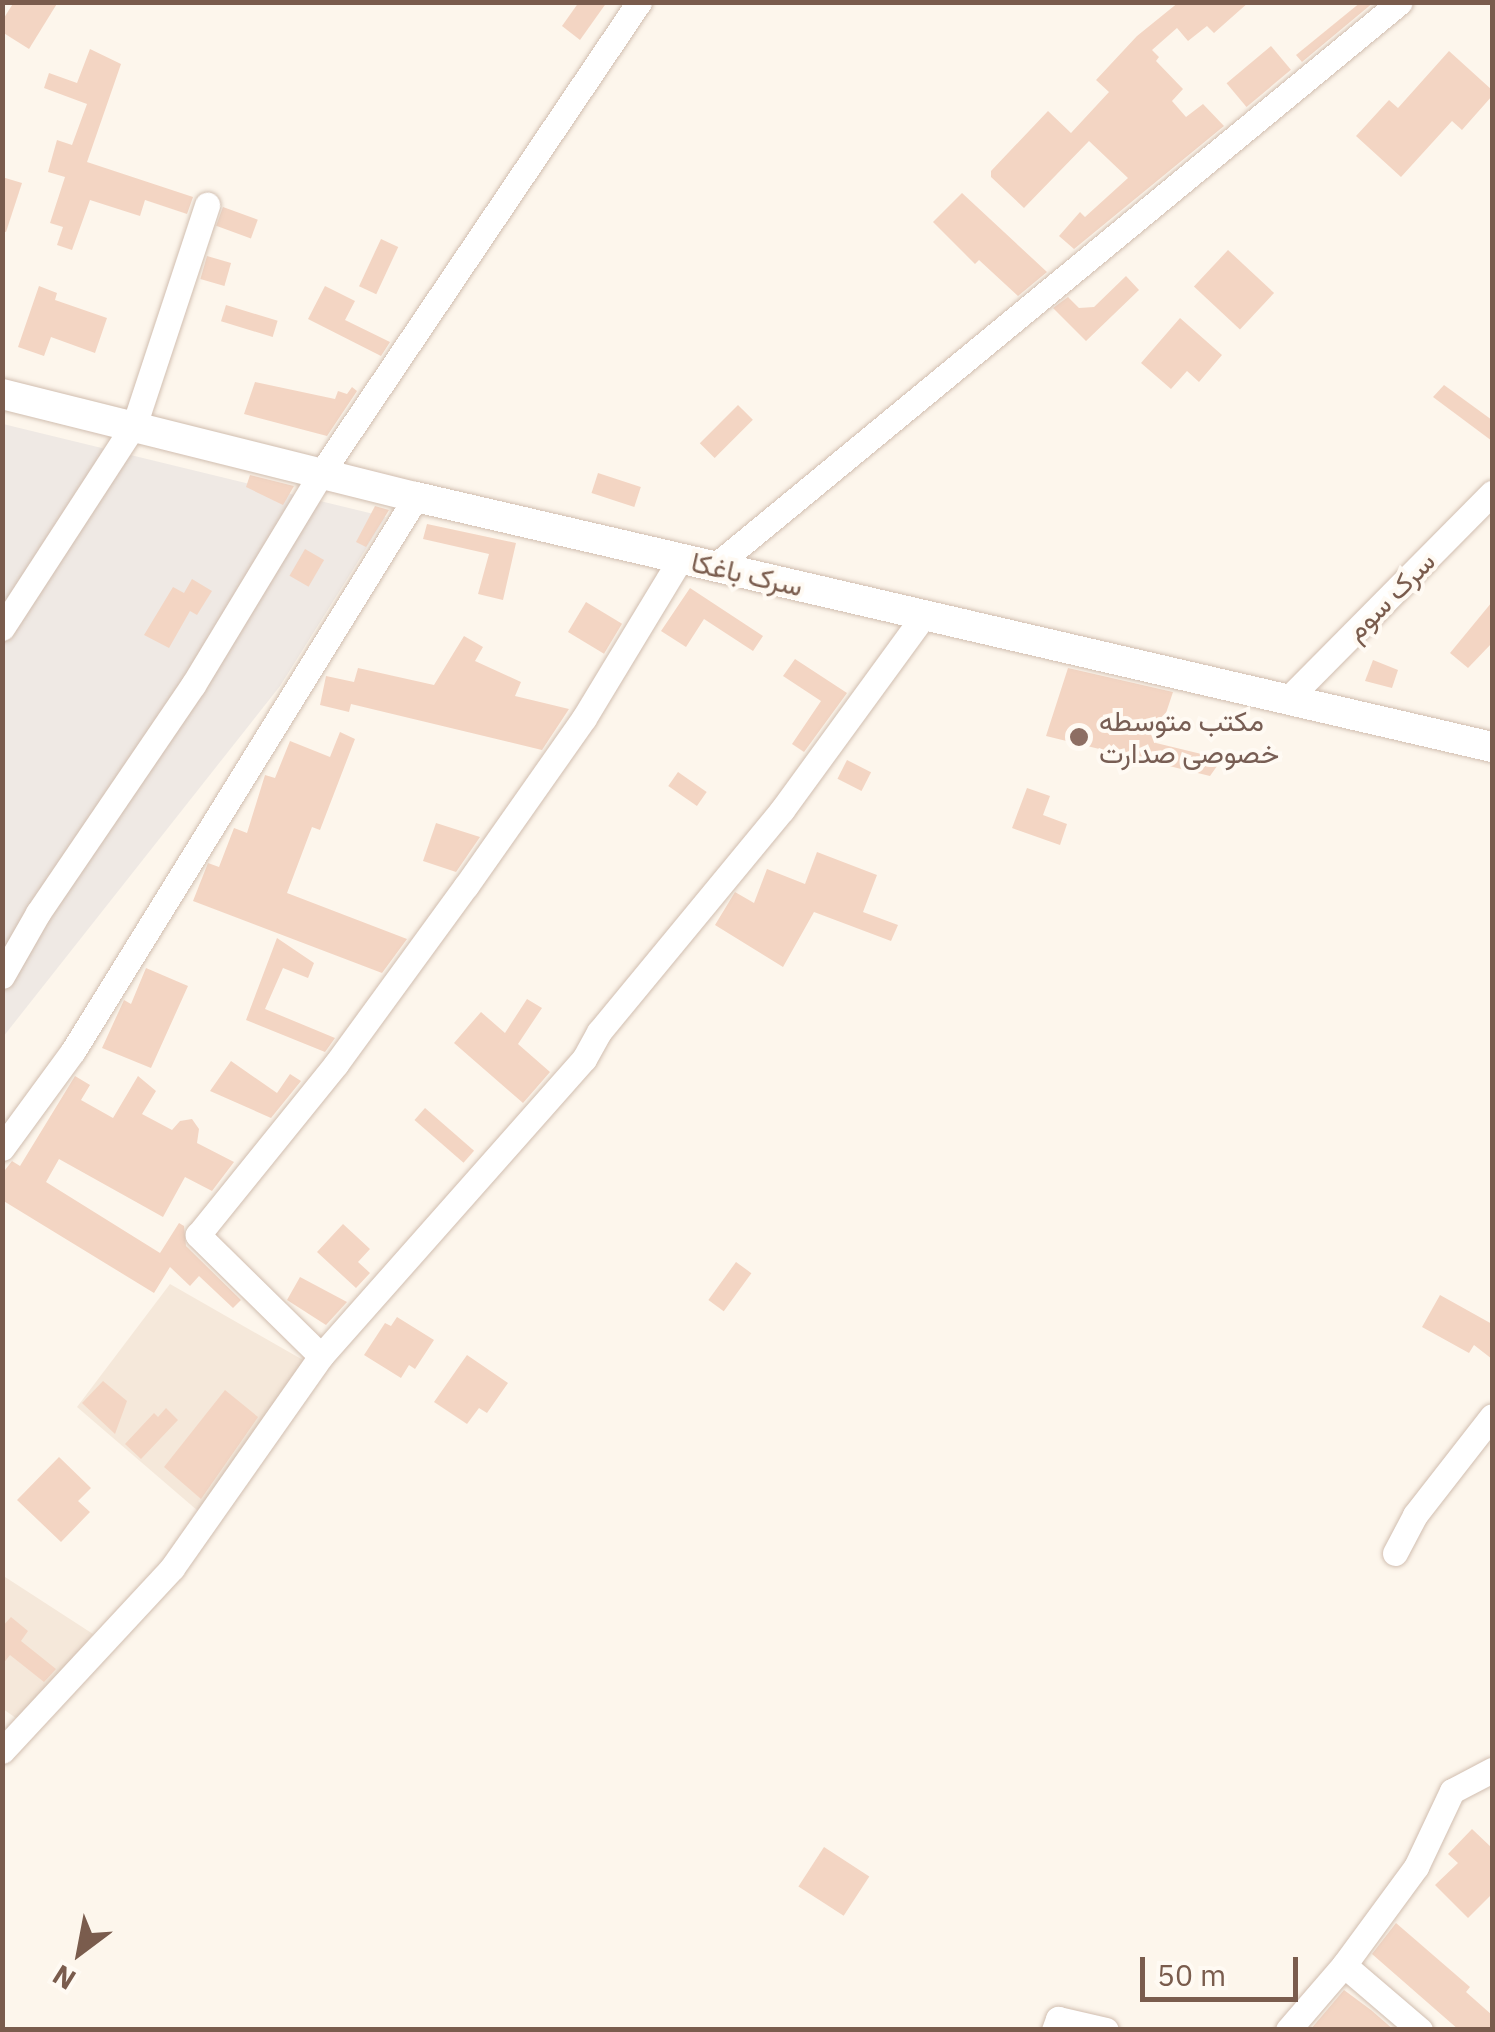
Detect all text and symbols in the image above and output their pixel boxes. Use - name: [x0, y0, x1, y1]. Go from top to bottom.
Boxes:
- street label: سرک سوم: [1338, 544, 1442, 648]
- street label: سرک باغکا: [688, 545, 806, 603]
- place label: مکتب متوسطه خصوصی صدارت: [1099, 704, 1279, 770]
- marker: مکتب متوسطه خصوصی صدارت: [1068, 726, 1090, 748]
- north arrow: [30, 1902, 130, 2002]
- scale bar: [1145, 1937, 1302, 1999]
- text: 50 m: [1157, 1955, 1226, 1994]
- text: N: [45, 1957, 82, 1999]

